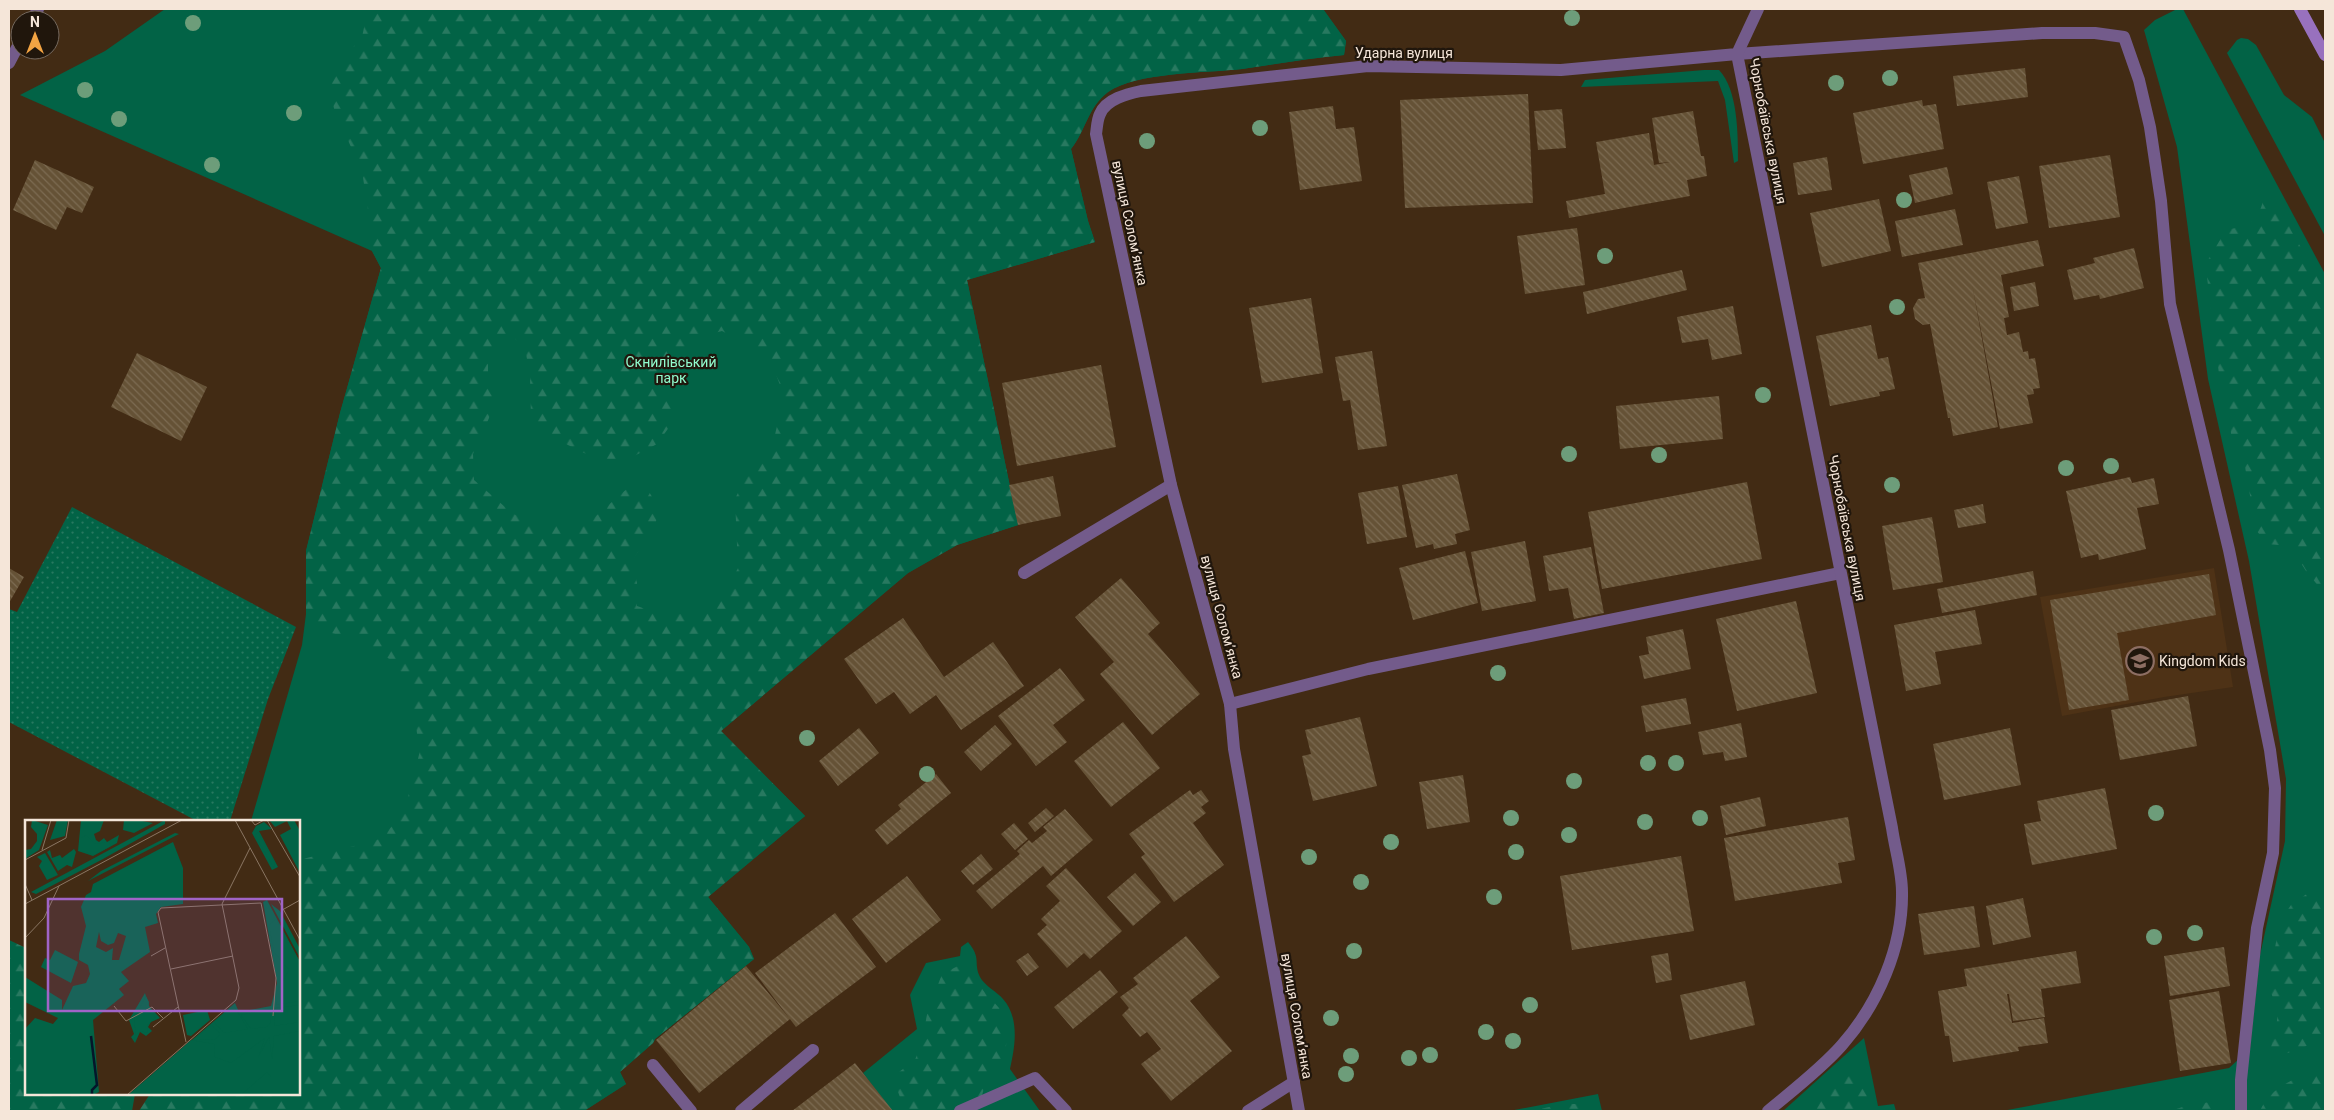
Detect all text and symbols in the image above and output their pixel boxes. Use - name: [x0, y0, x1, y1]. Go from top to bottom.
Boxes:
- north arrow: [10, 10, 60, 60]
- text: N: [30, 14, 40, 30]
- street label: Ударна вулиця: [1355, 45, 1453, 61]
- street label: Чорнобаївська вулиця: [1746, 57, 1790, 205]
- street label: вулиця Соломʼянка: [1109, 159, 1151, 287]
- park label: Скнилівський парк: [626, 354, 717, 386]
- street label: Чорнобаївська вулиця: [1825, 454, 1869, 602]
- street label: вулиця Соломʼянка: [1198, 554, 1246, 680]
- school or university icon: Kingdom Kids: [2125, 646, 2155, 676]
- place label: Kingdom Kids: [2159, 653, 2246, 669]
- inset map: [25, 820, 300, 1095]
- street label: вулиця Соломʼянка: [1278, 952, 1316, 1080]

